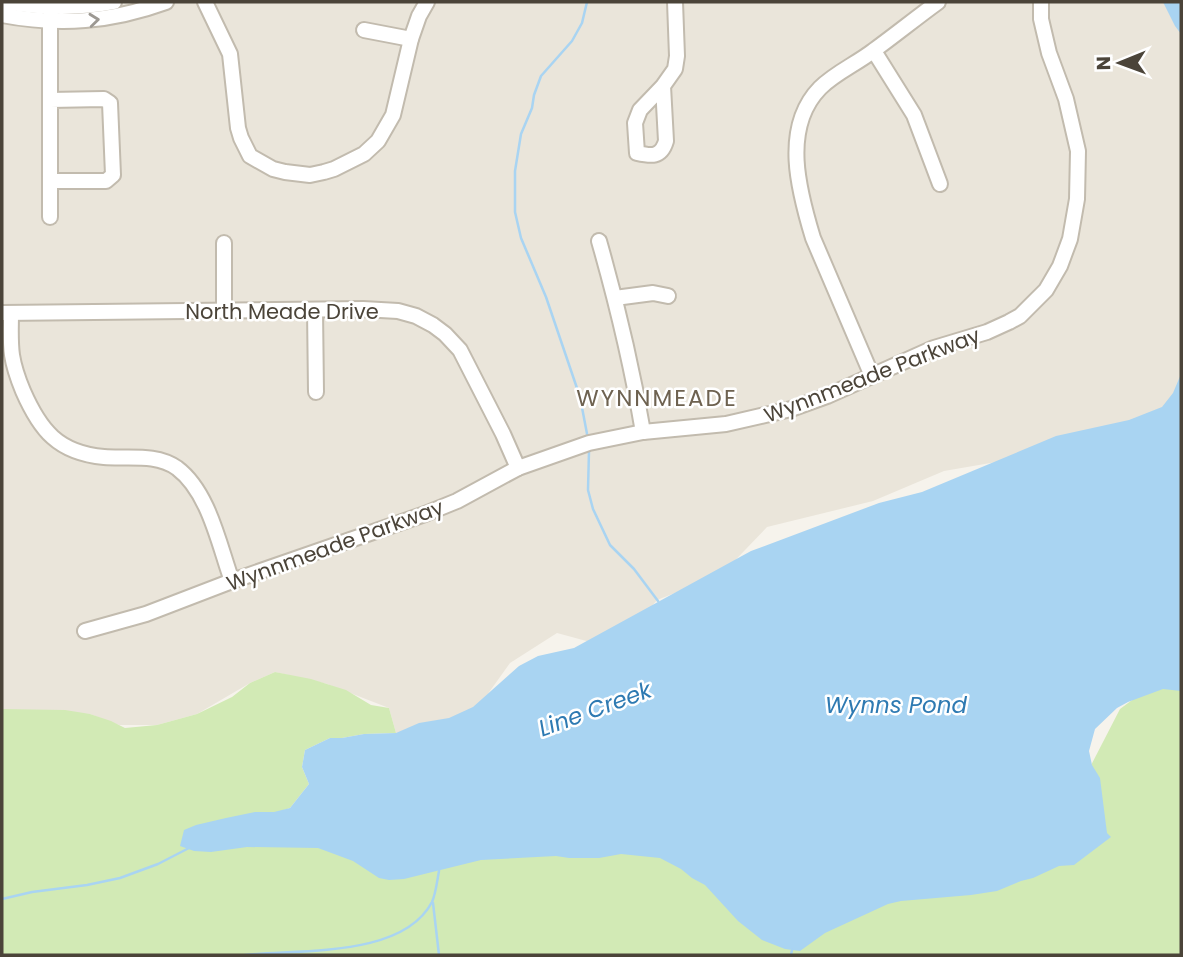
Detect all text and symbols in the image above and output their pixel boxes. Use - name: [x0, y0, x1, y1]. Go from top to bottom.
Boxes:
- one-way arrow: [89, 13, 100, 28]
- north arrow: [1085, 28, 1155, 98]
- text: N: [1090, 56, 1117, 71]
- street label: North Meade Drive: [185, 297, 379, 326]
- street label: Wynnmeade Parkway: [760, 320, 984, 430]
- district label: WYNNMEADE: [576, 382, 738, 414]
- street label: Wynnmeade Parkway: [222, 492, 448, 598]
- water label: Line Creek: [534, 673, 657, 744]
- water label: Wynns Pond: [825, 689, 967, 721]

